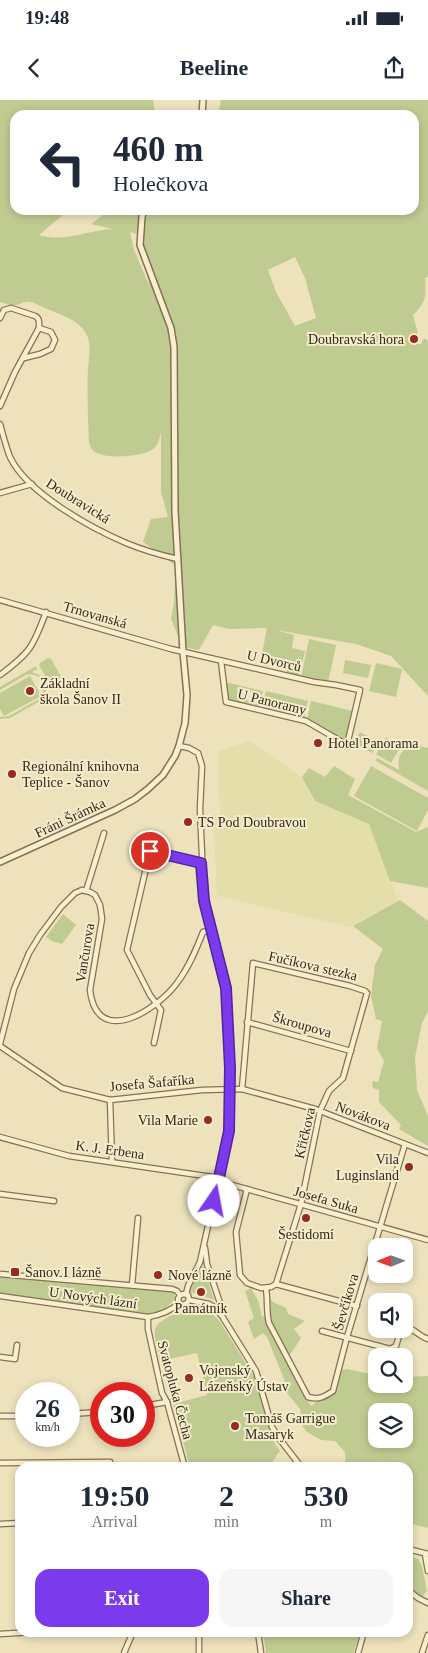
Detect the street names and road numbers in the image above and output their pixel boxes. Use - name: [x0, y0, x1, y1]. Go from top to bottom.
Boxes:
- street label: Doubravická: [43, 475, 113, 527]
- street label: Trnovanská: [61, 599, 129, 631]
- street label: U Dvorců: [245, 647, 303, 675]
- street label: U Panoramy: [236, 686, 308, 718]
- street label: Fráni Šrámka: [32, 794, 108, 841]
- street label: Vančurova: [73, 921, 97, 984]
- street label: Fučíkova stezka: [267, 949, 360, 984]
- street label: Škroupova: [271, 1008, 334, 1041]
- street label: Josefa Šafaříka: [109, 1071, 196, 1094]
- street label: Novákova: [333, 1099, 393, 1134]
- street label: Křičkova: [292, 1105, 318, 1160]
- street label: K. J. Erbena: [75, 1138, 146, 1162]
- street label: Josefa Suka: [292, 1184, 361, 1217]
- street label: Ševčíkova: [330, 1271, 361, 1332]
- street label: U Nových lázní: [48, 1284, 138, 1312]
- street label: Svatopluka Čecha: [155, 1339, 197, 1442]

